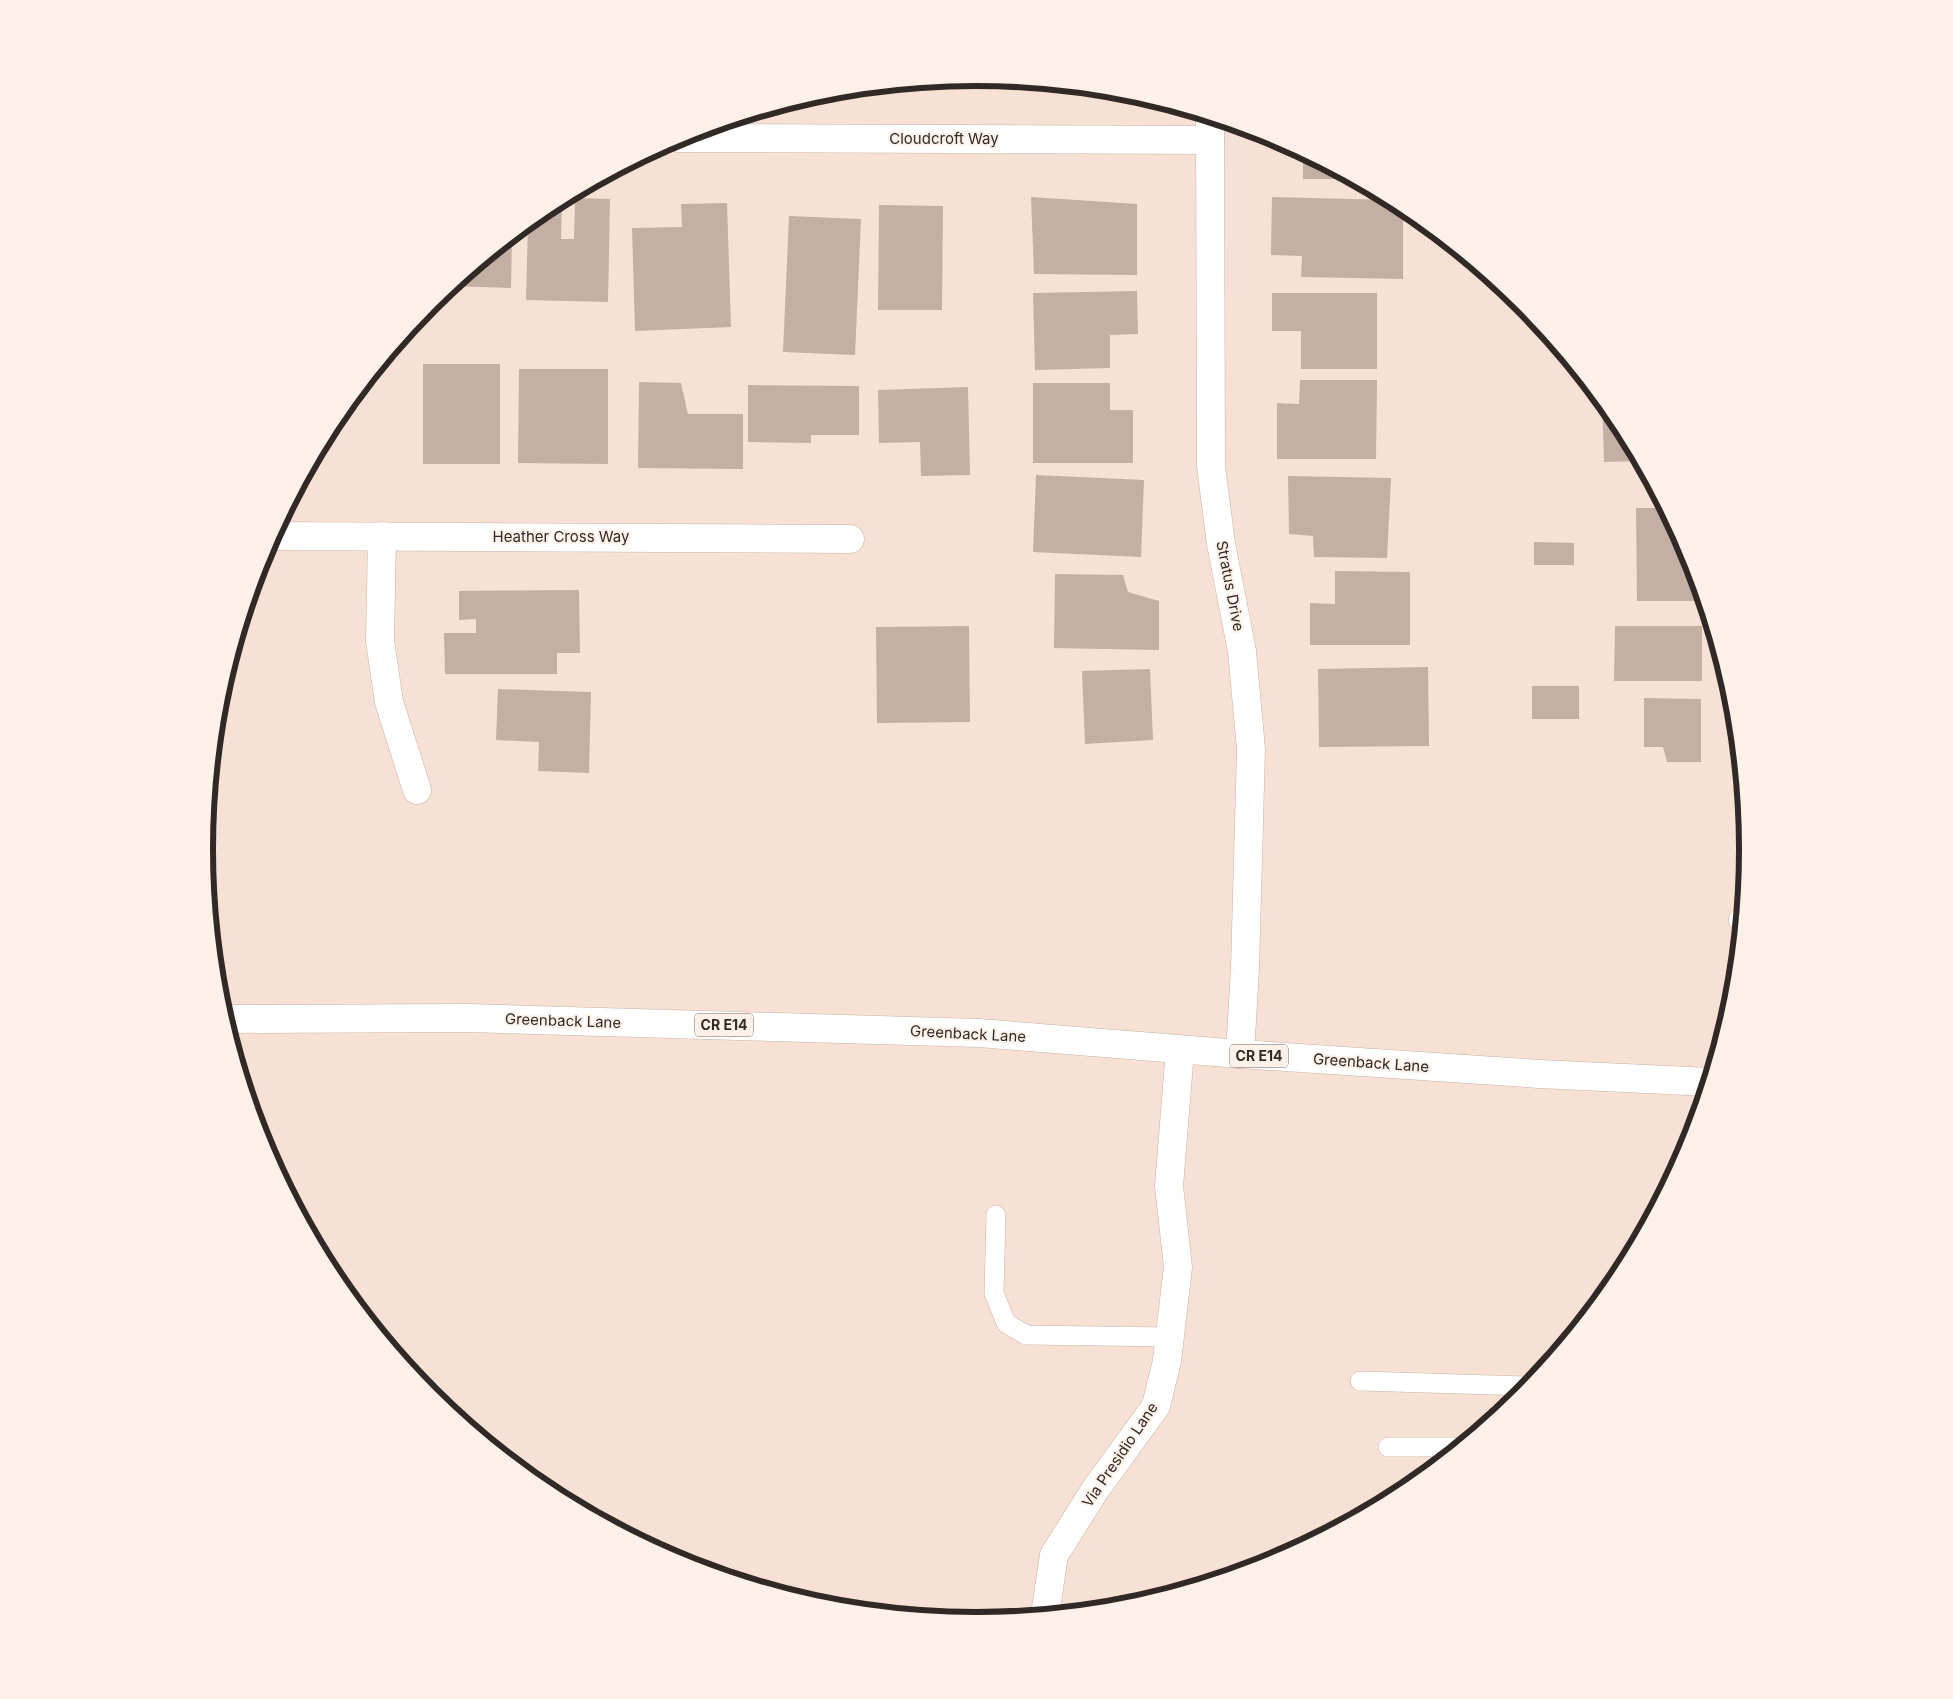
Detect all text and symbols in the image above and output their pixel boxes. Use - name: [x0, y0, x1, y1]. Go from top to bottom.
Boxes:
- street label: Cloudcroft Way: [889, 129, 999, 148]
- street label: Heather Cross Way: [493, 527, 630, 546]
- street label: Stratus Drive: [1212, 539, 1249, 633]
- street label: Greenback Lane: [505, 1009, 621, 1032]
- road number: CR E14: [695, 1014, 753, 1036]
- street label: Greenback Lane: [909, 1021, 1027, 1046]
- road number: CR E14: [1230, 1044, 1288, 1068]
- street label: Greenback Lane: [1312, 1049, 1430, 1076]
- street label: Via Presidio Lane: [1077, 1399, 1162, 1511]

